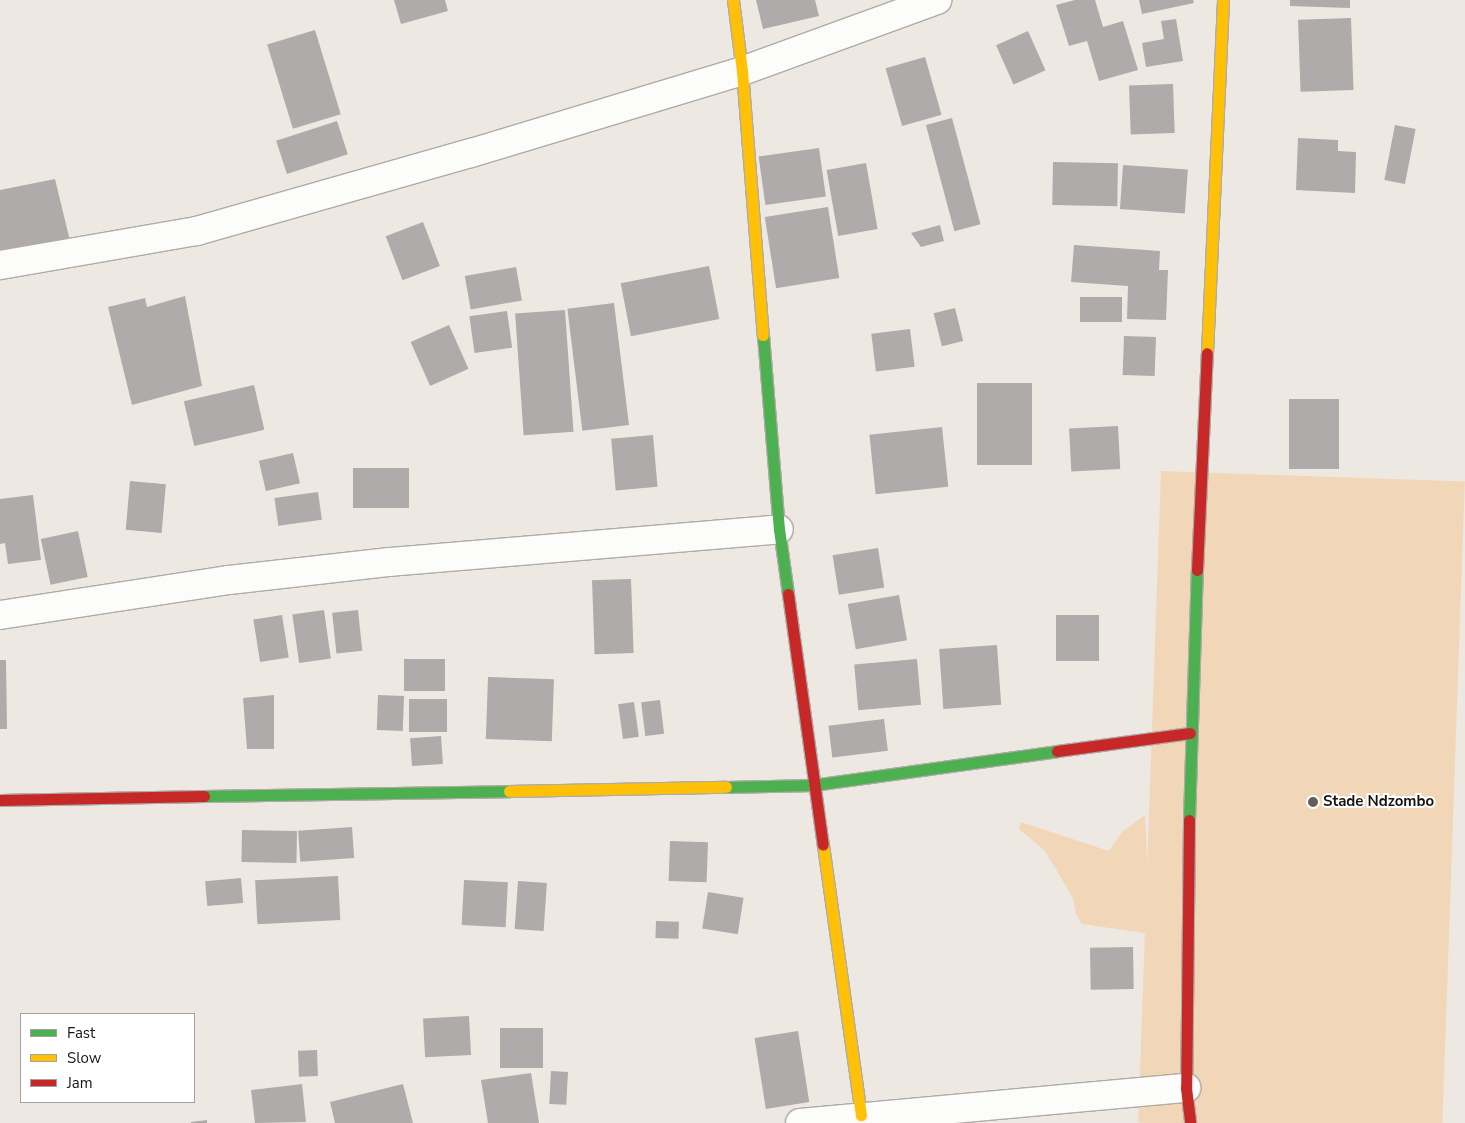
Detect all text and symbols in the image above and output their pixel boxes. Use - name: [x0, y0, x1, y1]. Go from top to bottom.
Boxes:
- place label: Stade Ndzombo: [1323, 793, 1434, 811]
- marker: Stade Ndzombo: [1307, 796, 1319, 808]
- legend: [20, 1013, 195, 1103]
- text: Fast: [67, 1023, 95, 1043]
- text: Slow: [67, 1048, 101, 1068]
- text: Jam: [67, 1073, 93, 1093]

